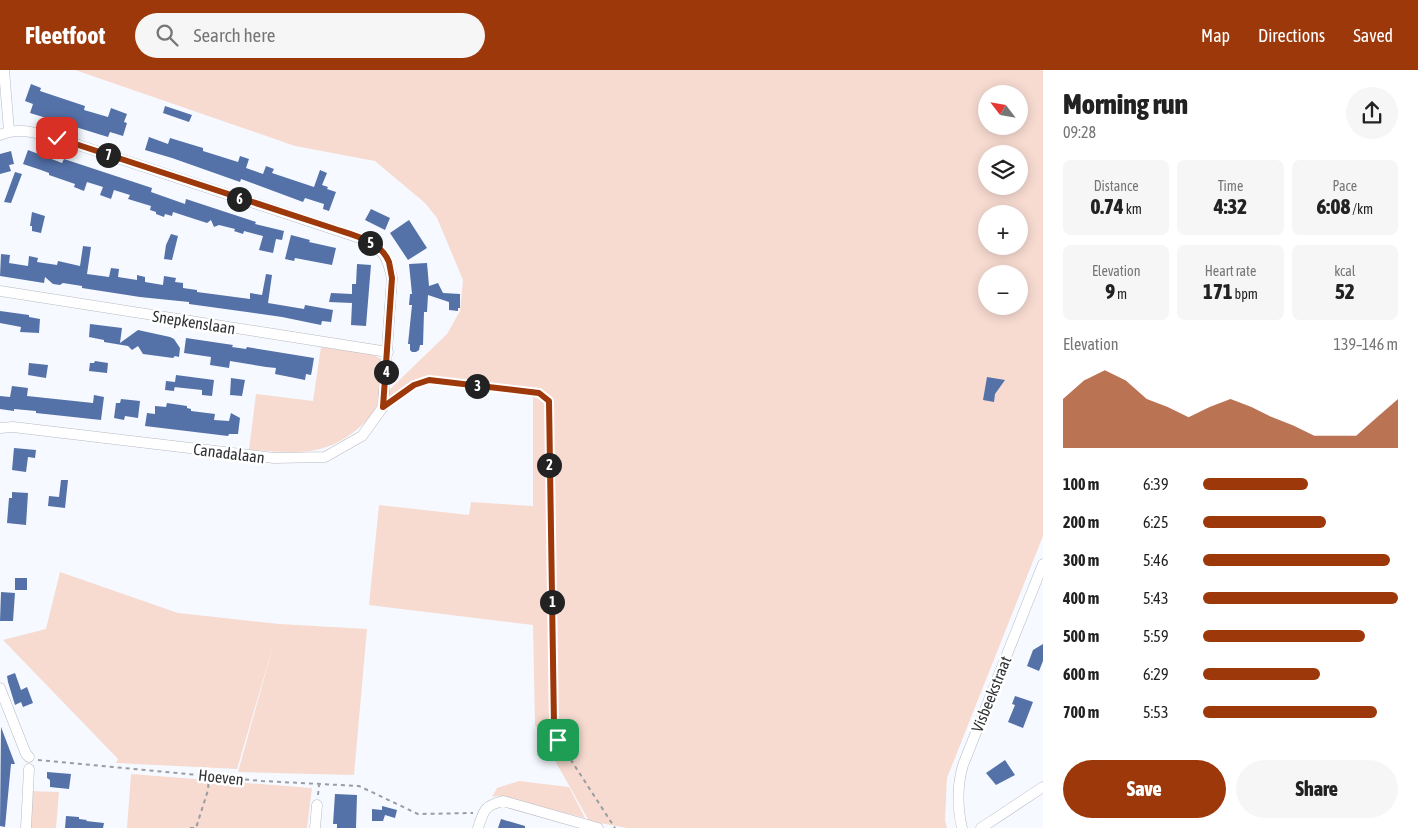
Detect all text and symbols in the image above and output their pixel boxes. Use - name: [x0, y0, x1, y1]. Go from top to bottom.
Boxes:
- search box: [135, 13, 485, 58]
- icon: search: [153, 21, 181, 49]
- text: Fleetfoot: [25, 22, 105, 49]
- text: Search here: [193, 24, 275, 46]
- text: Map: [1201, 25, 1230, 46]
- text: Directions: [1258, 25, 1325, 46]
- text: Saved: [1353, 25, 1393, 46]
- north arrow: [978, 85, 1028, 135]
- map controls: [978, 85, 1028, 315]
- button: share: [1346, 87, 1398, 139]
- text: Morning run: [1063, 88, 1188, 120]
- pin: [36, 117, 78, 159]
- text: 09:28: [1063, 123, 1096, 141]
- icon: check: [43, 124, 71, 152]
- pin: 7: [96, 142, 120, 168]
- button: layers: [978, 145, 1028, 195]
- text: 7: [105, 147, 112, 163]
- text: Distance: [1094, 178, 1139, 194]
- text: Time: [1218, 178, 1243, 194]
- text: Pace: [1333, 178, 1357, 194]
- pin: 6: [226, 186, 252, 212]
- text: 6: [236, 191, 243, 207]
- text: 0.74: [1090, 194, 1124, 218]
- text: 4:32: [1214, 194, 1247, 218]
- text: 6:08: [1316, 194, 1350, 218]
- text: km: [1124, 201, 1142, 217]
- text: /km: [1350, 201, 1373, 217]
- button: +: [978, 205, 1028, 255]
- pin: 5: [358, 230, 382, 256]
- text: 5: [367, 235, 374, 251]
- text: Elevation: [1092, 263, 1140, 279]
- text: Heart rate: [1205, 263, 1256, 279]
- text: kcal: [1334, 263, 1355, 279]
- button: −: [978, 265, 1028, 315]
- text: 9: [1105, 279, 1115, 303]
- text: 171: [1203, 279, 1233, 303]
- text: 52: [1335, 279, 1355, 303]
- text: m: [1115, 286, 1127, 302]
- text: bpm: [1233, 286, 1258, 302]
- street label: Snepkenslaan: [151, 307, 237, 338]
- text: Elevation: [1063, 335, 1118, 353]
- text: 139–146 m: [1334, 335, 1398, 353]
- pin: 4: [374, 360, 398, 384]
- text: 4: [383, 364, 390, 380]
- pin: 3: [464, 374, 490, 398]
- text: 3: [474, 378, 481, 394]
- street label: Canadalaan: [192, 440, 266, 466]
- pin: 2: [536, 452, 562, 478]
- text: 2: [546, 457, 553, 473]
- text: 100 m: [1063, 475, 1099, 493]
- text: 6:39: [1143, 475, 1168, 493]
- text: 200 m: [1063, 513, 1099, 531]
- text: 6:25: [1143, 513, 1168, 531]
- text: 300 m: [1063, 551, 1099, 569]
- text: 5:46: [1143, 551, 1168, 569]
- text: 400 m: [1063, 589, 1099, 607]
- text: 5:43: [1143, 589, 1168, 607]
- pin: 1: [540, 590, 564, 614]
- text: 1: [549, 594, 556, 610]
- text: 500 m: [1063, 627, 1099, 645]
- text: 5:59: [1143, 627, 1168, 645]
- street label: Visbeekstraat: [968, 653, 1015, 735]
- text: 600 m: [1063, 665, 1099, 683]
- text: 6:29: [1143, 665, 1168, 683]
- text: 700 m: [1063, 703, 1099, 721]
- text: 5:53: [1143, 703, 1168, 721]
- pin: [537, 719, 579, 761]
- icon: arrive: [544, 726, 572, 754]
- button: Save: [1063, 760, 1226, 818]
- button: Share: [1236, 760, 1398, 818]
- street label: Hoeven: [197, 766, 245, 788]

